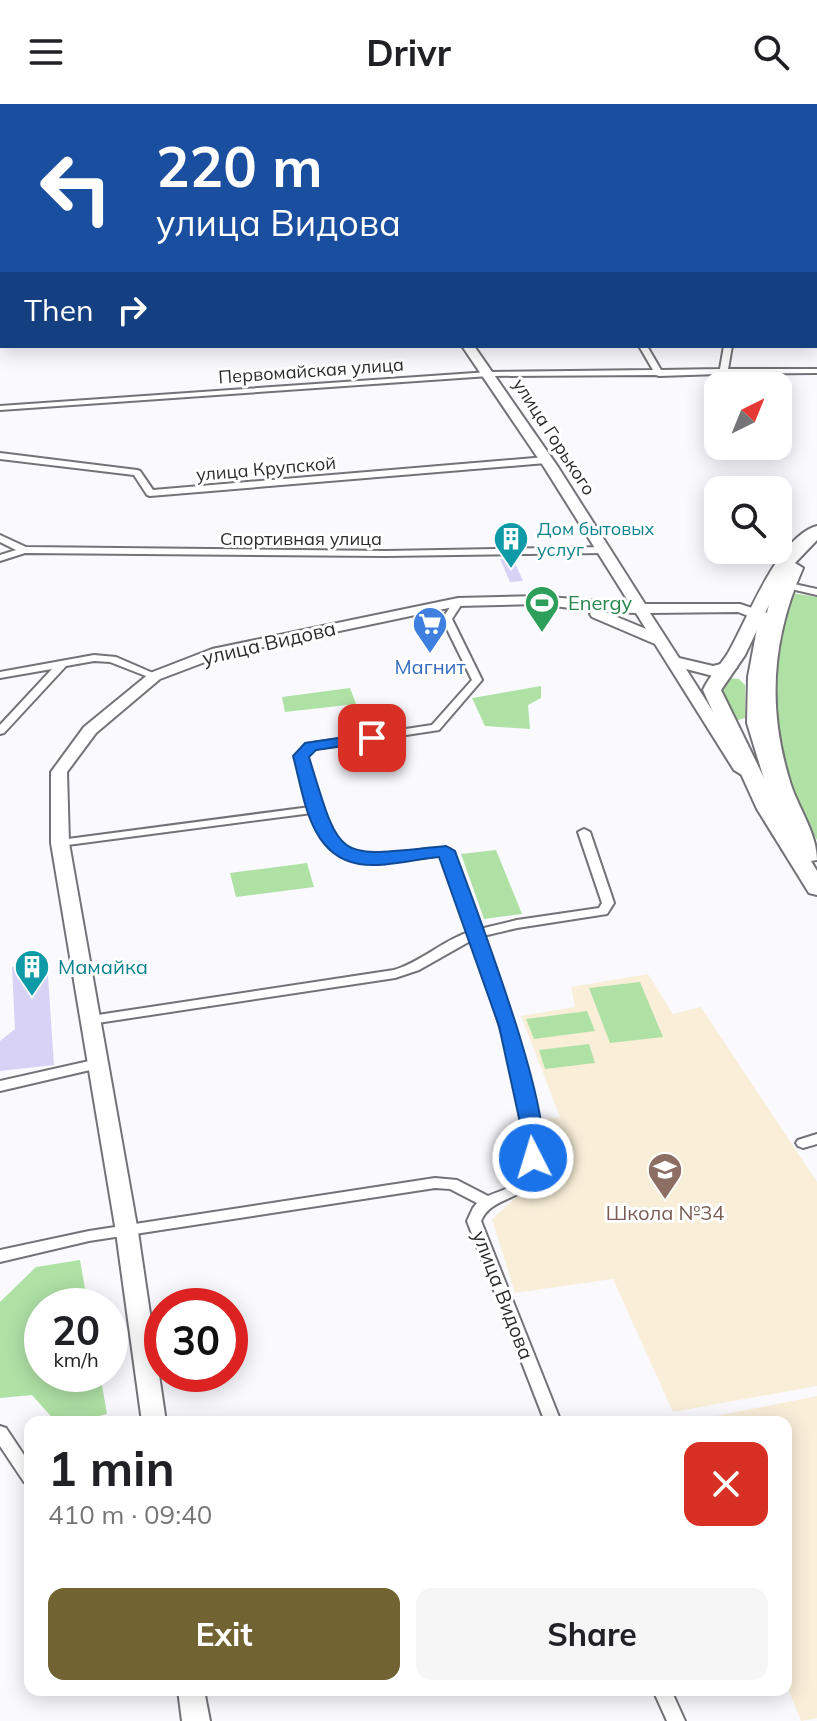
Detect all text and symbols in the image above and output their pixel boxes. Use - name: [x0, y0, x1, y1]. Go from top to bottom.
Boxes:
- icon: menu: [24, 30, 68, 74]
- text: Drivr: [366, 30, 451, 75]
- icon: search: [749, 30, 793, 74]
- text: 220 m: [156, 131, 323, 201]
- icon: left: [24, 136, 128, 240]
- text: улица Видова: [156, 200, 401, 245]
- icon: right: [110, 288, 154, 332]
- text: Then: [24, 291, 94, 329]
- street label: Первомайская улица: [217, 353, 404, 388]
- north arrow: [704, 372, 792, 460]
- map controls: [704, 372, 792, 564]
- street label: улица Горького: [508, 374, 601, 500]
- street label: улица Крупской: [195, 451, 337, 486]
- button: search: [704, 476, 792, 564]
- place label: Дом бытовых услуг: [537, 517, 655, 561]
- building icon: Дом бытовых услуг: [492, 520, 530, 570]
- street label: Спортивная улица: [220, 527, 382, 550]
- sports icon: Energy: [523, 584, 561, 634]
- place label: Energy: [568, 590, 633, 615]
- supermarket icon: Магнит: [411, 605, 449, 655]
- street label: улица Видова: [200, 615, 338, 670]
- place label: Магнит: [394, 654, 467, 679]
- pin: [338, 704, 406, 772]
- icon: arrive: [350, 716, 394, 760]
- building icon: Мамайка: [13, 948, 51, 998]
- place label: Мамайка: [58, 954, 148, 979]
- position arrow: [491, 1116, 575, 1200]
- school or university icon: Школа №34: [646, 1151, 684, 1201]
- place label: Школа №34: [606, 1200, 724, 1225]
- street label: улица Видова: [467, 1227, 540, 1363]
- speed limit sign: 30: [144, 1288, 248, 1392]
- text: 20: [52, 1305, 100, 1355]
- text: km/h: [53, 1347, 99, 1372]
- text: 1 min: [48, 1438, 175, 1498]
- button: close: [684, 1442, 768, 1526]
- text: 410 m · 09:40: [48, 1498, 212, 1531]
- button: Exit: [48, 1588, 400, 1680]
- button: Share: [416, 1588, 768, 1680]

